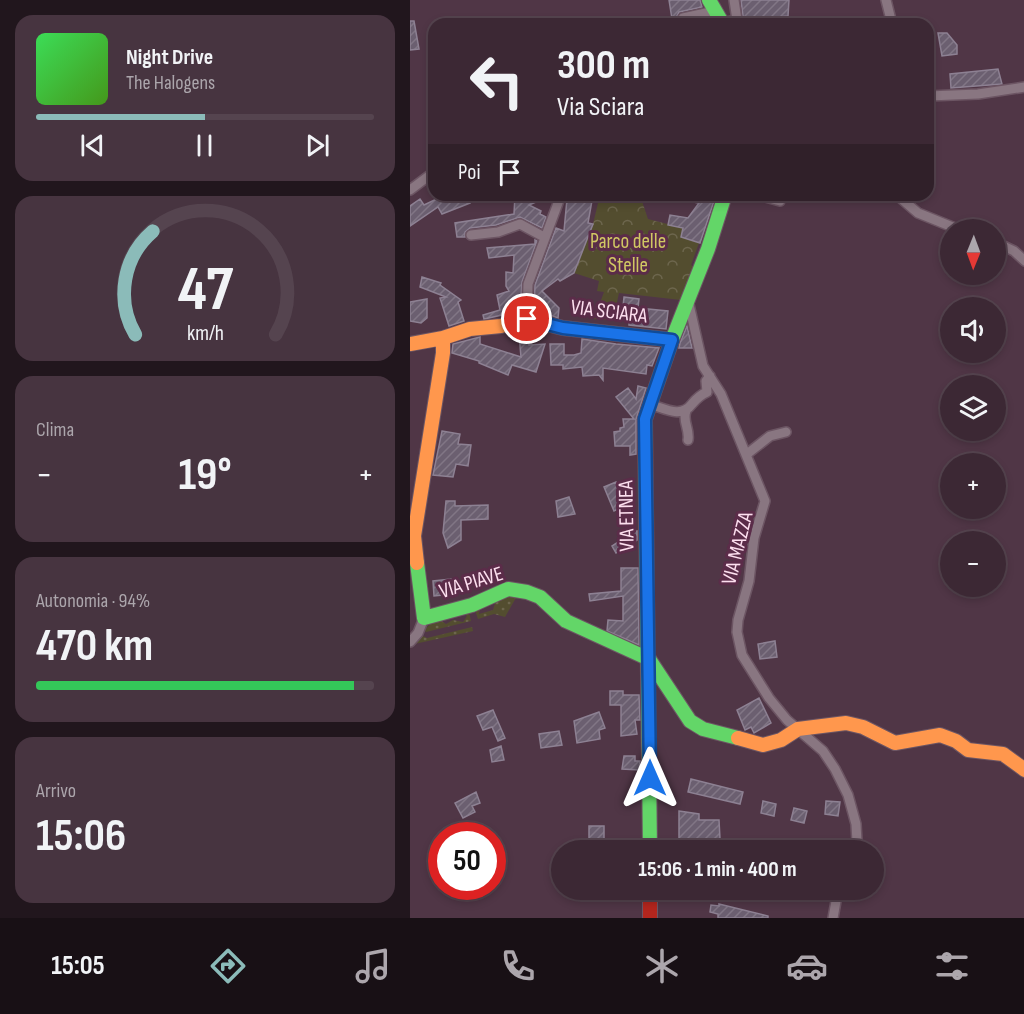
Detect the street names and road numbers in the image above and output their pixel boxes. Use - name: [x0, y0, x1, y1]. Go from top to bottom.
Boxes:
- street label: VIA SCIARA: [569, 294, 650, 329]
- street label: VIA ETNEA: [613, 479, 640, 552]
- street label: VIA MAZZA: [716, 508, 759, 587]
- street label: VIA PIAVE: [436, 561, 506, 604]

